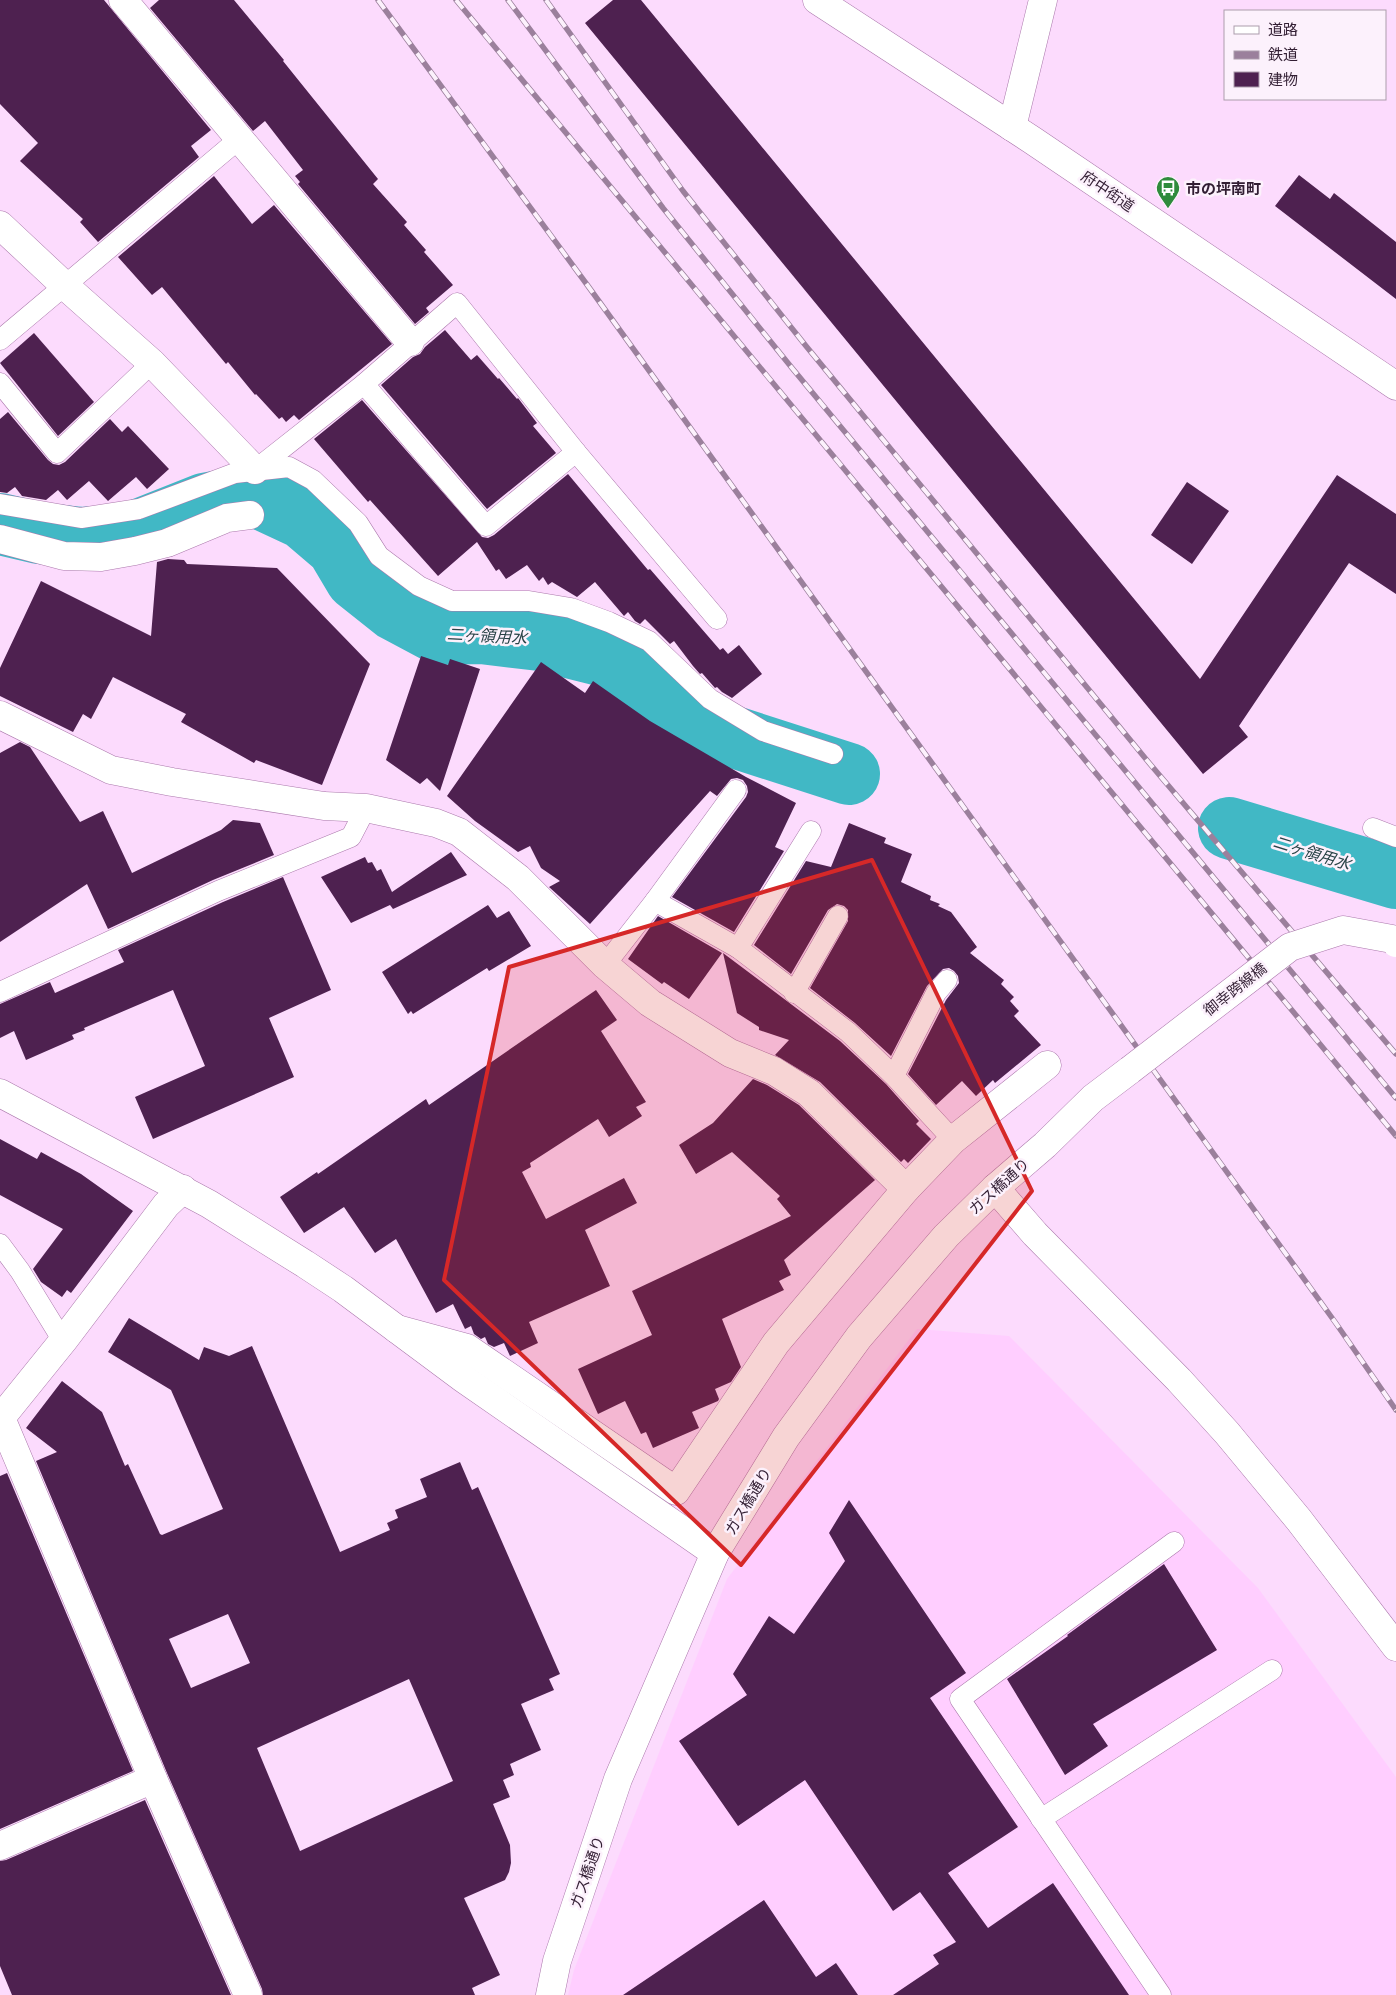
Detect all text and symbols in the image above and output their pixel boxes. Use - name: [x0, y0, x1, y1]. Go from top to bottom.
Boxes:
- legend: [1224, 10, 1386, 100]
- text: 道路: [1268, 20, 1298, 39]
- text: 鉄道: [1268, 45, 1298, 64]
- text: 建物: [1268, 70, 1298, 89]
- street label: 府中街道: [1078, 166, 1138, 216]
- bus stop icon: 市の坪南町: [1155, 175, 1181, 209]
- place label: 市の坪南町: [1186, 179, 1261, 198]
- water label: 二ヶ領用水: [446, 623, 529, 649]
- water label: 二ヶ領用水: [1271, 831, 1355, 875]
- street label: 御幸跨線橋: [1200, 958, 1270, 1020]
- street label: ガス橋通り: [965, 1154, 1033, 1218]
- street label: ガス橋通り: [721, 1464, 775, 1538]
- street label: ガス橋通り: [566, 1833, 608, 1911]

